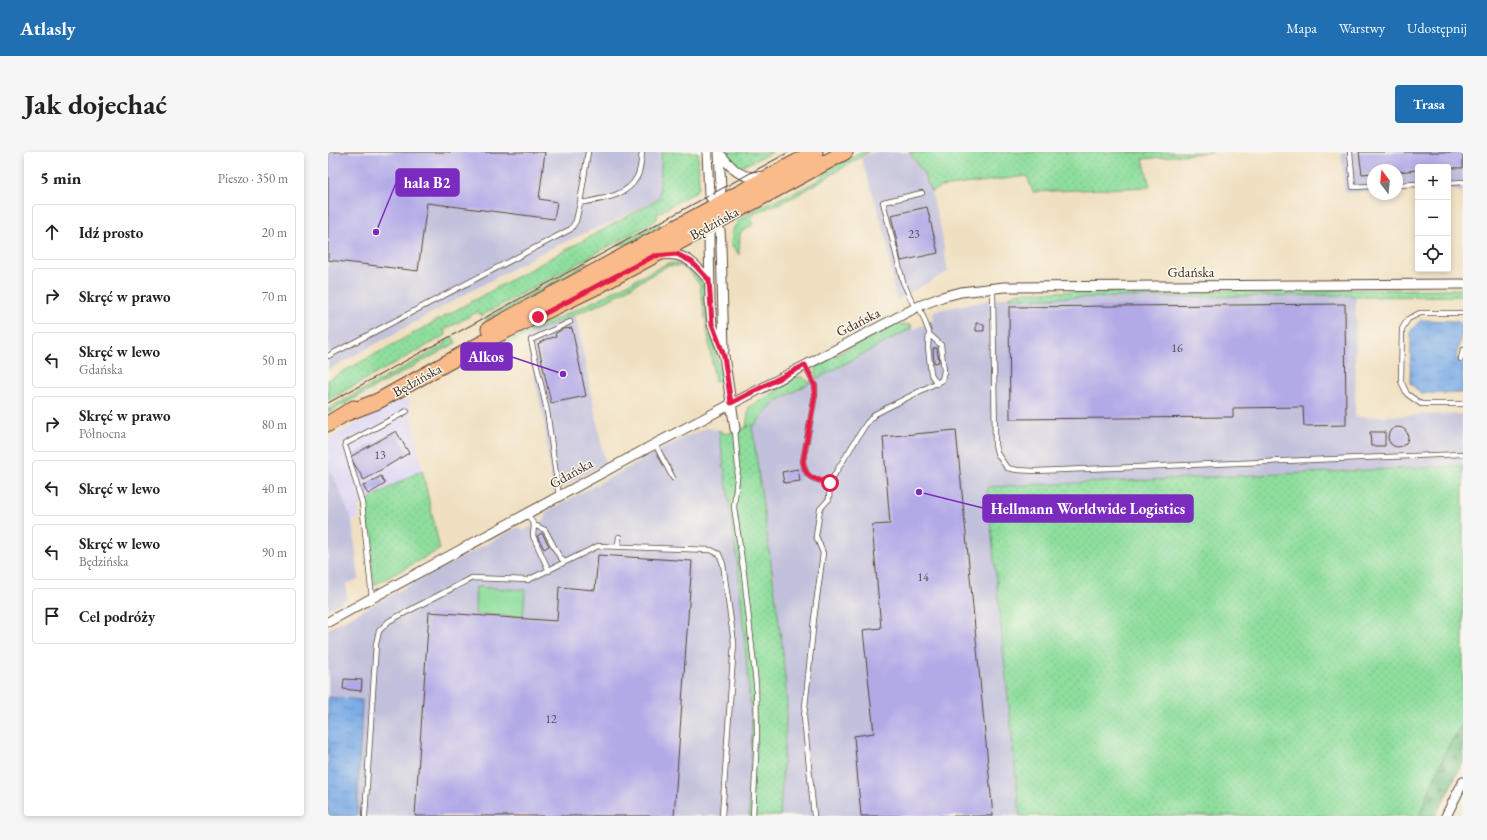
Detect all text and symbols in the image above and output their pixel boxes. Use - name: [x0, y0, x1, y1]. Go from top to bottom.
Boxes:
- text: Atlasly: [20, 16, 76, 41]
- text: Mapa: [1286, 19, 1317, 37]
- text: Warstwy: [1339, 19, 1385, 37]
- text: Udostępnij: [1407, 19, 1467, 37]
- button: Trasa: [1395, 85, 1463, 123]
- text: Jak dojechać: [24, 86, 167, 122]
- north arrow: [1367, 164, 1403, 200]
- map controls: [1415, 164, 1451, 272]
- button: +: [1415, 164, 1451, 200]
- text: 5 min: [40, 167, 81, 189]
- callout: hala B2: [396, 169, 459, 196]
- text: Pieszo · 350 m: [218, 170, 288, 187]
- text: hala B2: [404, 173, 450, 192]
- button: −: [1415, 200, 1451, 236]
- street label: Będzińska: [686, 202, 742, 244]
- icon: ahead: [41, 221, 63, 243]
- text: Idź prosto: [79, 223, 143, 242]
- text: 20 m: [262, 224, 287, 241]
- house number: 23: [908, 226, 920, 242]
- button: locate: [1415, 236, 1451, 272]
- street label: Gdańska: [1168, 263, 1215, 281]
- icon: right: [41, 285, 63, 307]
- text: Skręć w prawo: [79, 287, 171, 306]
- text: 70 m: [262, 288, 287, 305]
- street label: Gdańska: [833, 303, 883, 341]
- route end: [529, 308, 547, 326]
- house number: 16: [1171, 340, 1183, 356]
- text: Skręć w lewo: [79, 342, 160, 361]
- callout: Alkos: [461, 343, 512, 370]
- text: Alkos: [467, 347, 504, 366]
- icon: left: [41, 349, 63, 371]
- text: 50 m: [262, 352, 287, 369]
- street label: Będzińska: [389, 359, 445, 401]
- text: Gdańska: [79, 361, 123, 378]
- text: Skręć w prawo: [79, 406, 171, 425]
- icon: right: [41, 413, 63, 435]
- text: 80 m: [262, 416, 287, 433]
- text: Północna: [79, 425, 126, 442]
- house number: 13: [374, 447, 386, 463]
- street label: Gdańska: [546, 454, 596, 492]
- route start: [821, 474, 839, 492]
- icon: left: [41, 477, 63, 499]
- text: Skręć w lewo: [79, 479, 160, 498]
- text: 40 m: [262, 480, 287, 497]
- callout: Hellmann Worldwide Logistics: [983, 495, 1193, 522]
- text: Hellmann Worldwide Logistics: [991, 499, 1185, 518]
- text: Skręć w lewo: [79, 534, 160, 553]
- icon: left: [41, 541, 63, 563]
- text: 90 m: [262, 544, 287, 561]
- text: Będzińska: [79, 553, 129, 570]
- house number: 14: [917, 569, 929, 585]
- icon: arrive: [41, 605, 63, 627]
- text: Cel podróży: [79, 607, 155, 626]
- house number: 12: [545, 711, 557, 727]

